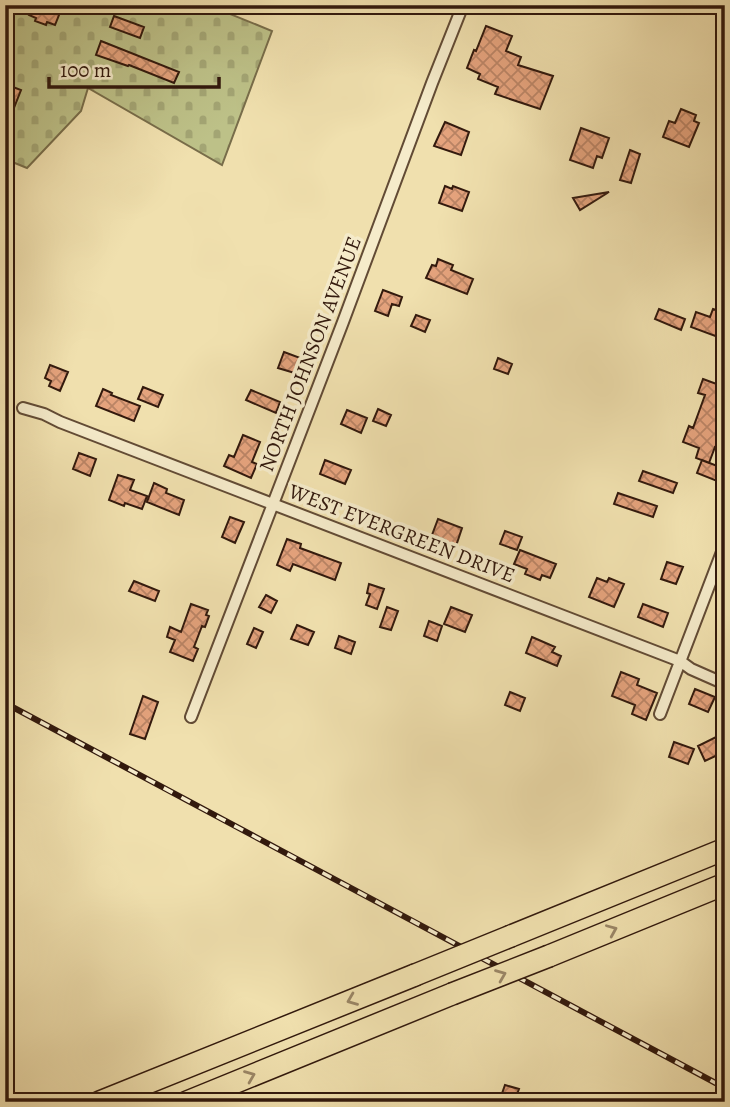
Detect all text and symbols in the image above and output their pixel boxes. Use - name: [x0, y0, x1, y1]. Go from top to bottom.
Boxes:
- scale bar: [49, 46, 219, 90]
- text: 100 m: [60, 56, 111, 84]
- street label: NORTH JOHNSON AVENUE: [252, 232, 368, 476]
- street label: WEST EVERGREEN DRIVE: [284, 477, 519, 589]
- one-way arrow: [604, 924, 617, 938]
- one-way arrow: [494, 970, 506, 984]
- one-way arrow: [347, 992, 359, 1006]
- one-way arrow: [243, 1071, 255, 1085]

